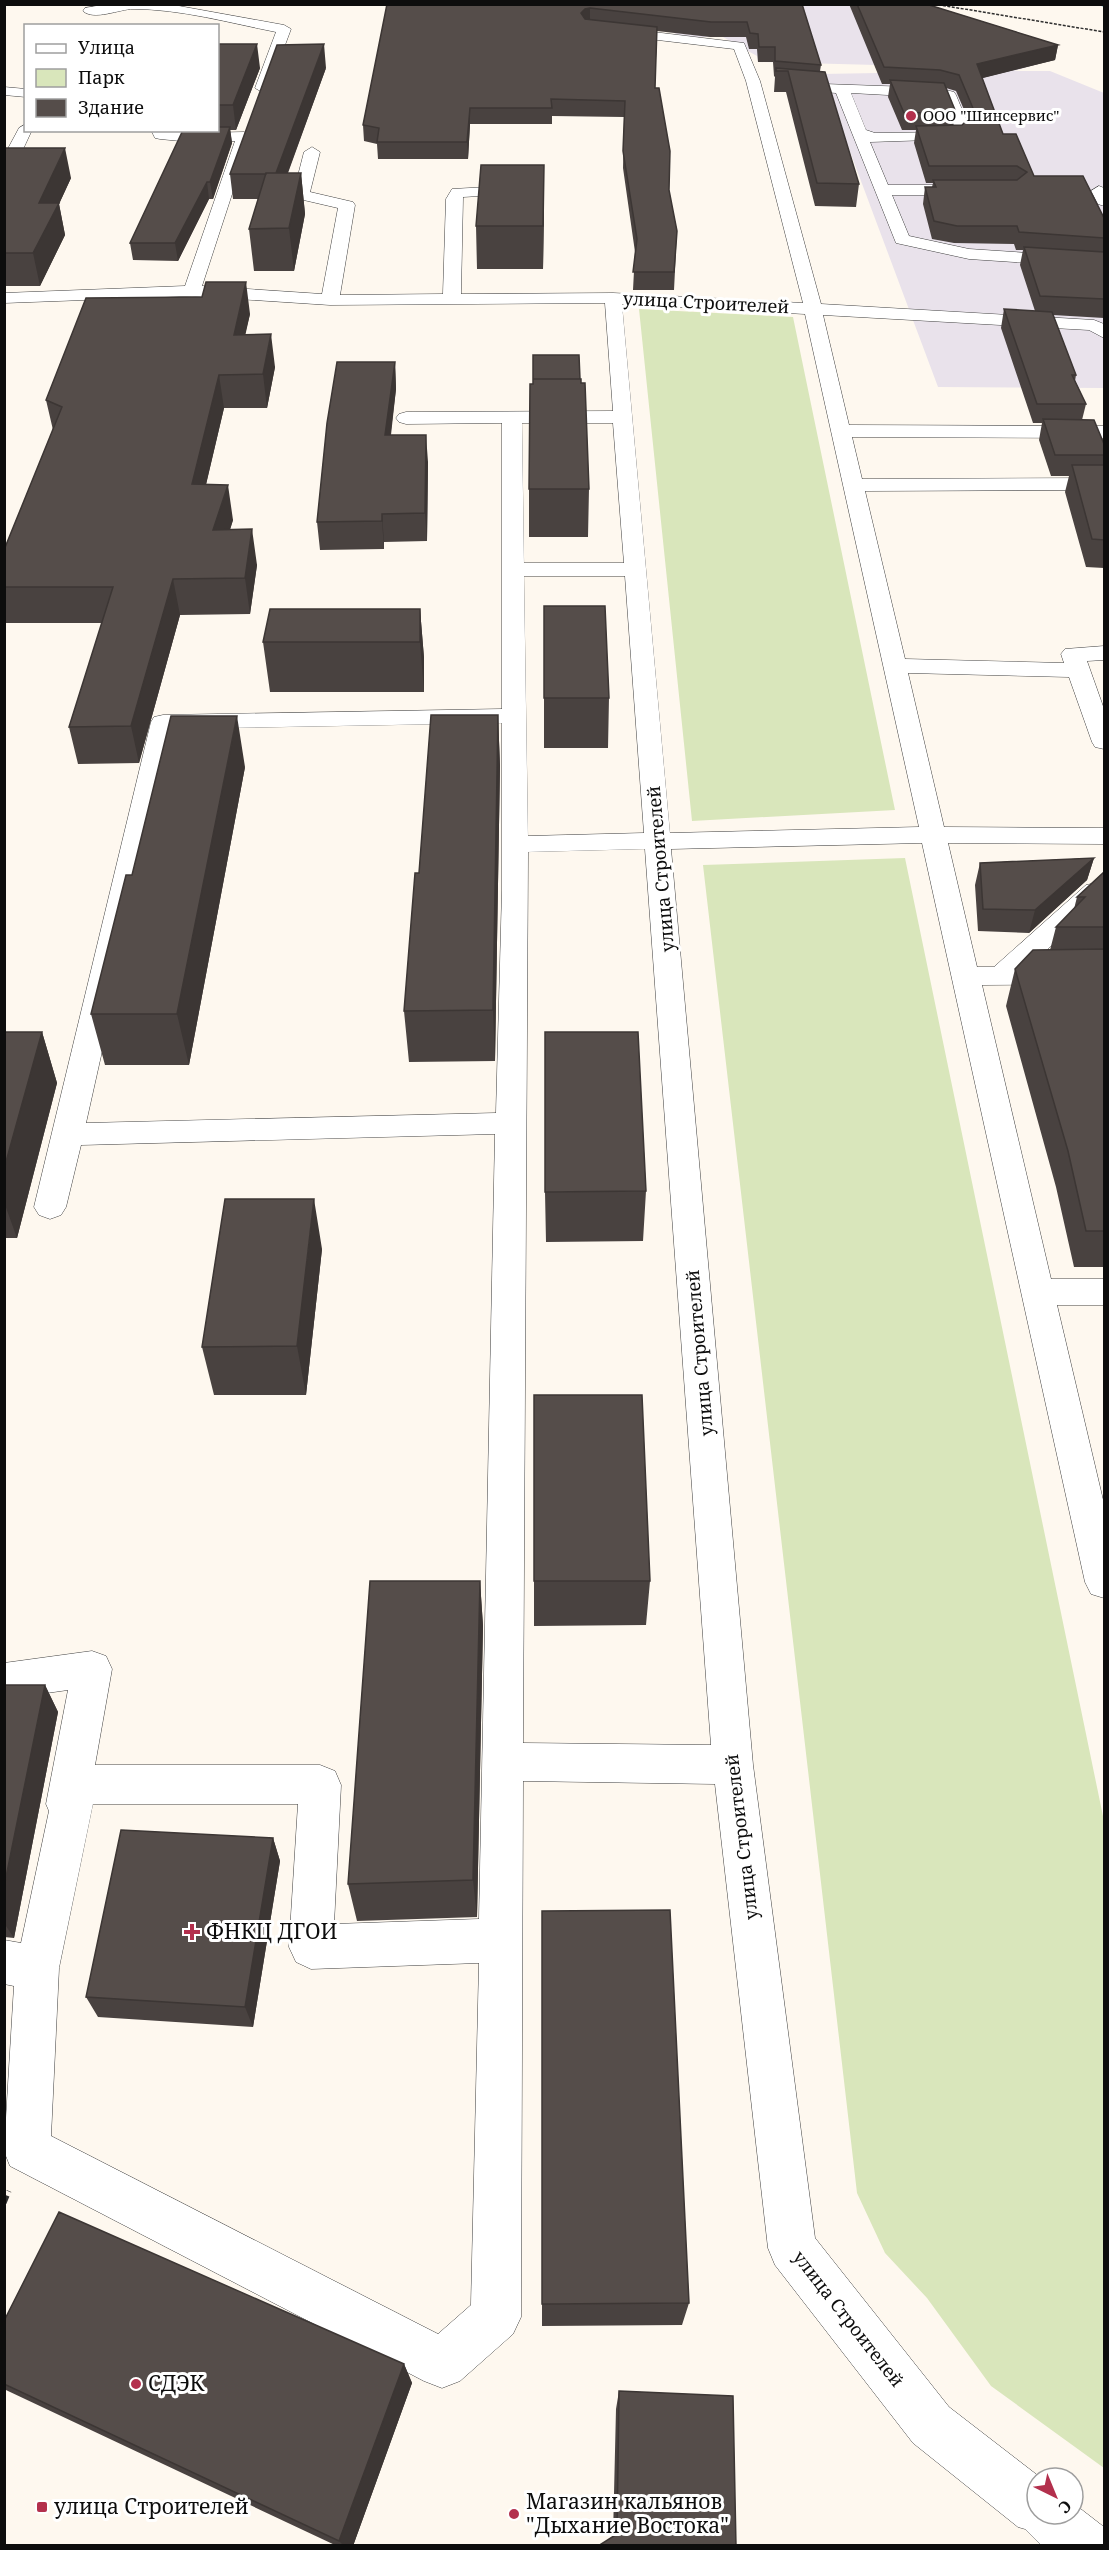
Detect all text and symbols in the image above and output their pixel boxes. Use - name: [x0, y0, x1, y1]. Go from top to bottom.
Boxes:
- legend: [24, 24, 219, 132]
- text: Улица: [78, 35, 135, 59]
- text: Парк: [78, 65, 125, 89]
- text: Здание: [78, 95, 144, 119]
- place label: ООО "Шинсервис": [923, 105, 1059, 125]
- marker: ООО "Шинсервис": [904, 109, 918, 123]
- street label: улица Строителей: [622, 286, 790, 318]
- street label: улица Строителей: [641, 785, 679, 953]
- street label: улица Строителей: [680, 1269, 718, 1437]
- street label: улица Строителей: [719, 1753, 763, 1921]
- place label: ФНКЦ ДГОИ: [206, 1917, 338, 1945]
- marker: ФНКЦ ДГОИ: [183, 1923, 201, 1941]
- street label: улица Строителей: [788, 2245, 910, 2392]
- place label: СДЭК: [148, 2369, 205, 2397]
- marker: СДЭК: [129, 2377, 143, 2391]
- north arrow: [1025, 2466, 1085, 2526]
- place label: Магазин кальянов "Дыхание Востока": [526, 2487, 729, 2539]
- place label: улица Строителей: [54, 2492, 249, 2520]
- text: С: [1054, 2495, 1077, 2519]
- marker: улица Строителей: [35, 2500, 49, 2514]
- marker: Магазин кальянов "Дыхание Востока": [507, 2507, 521, 2521]

